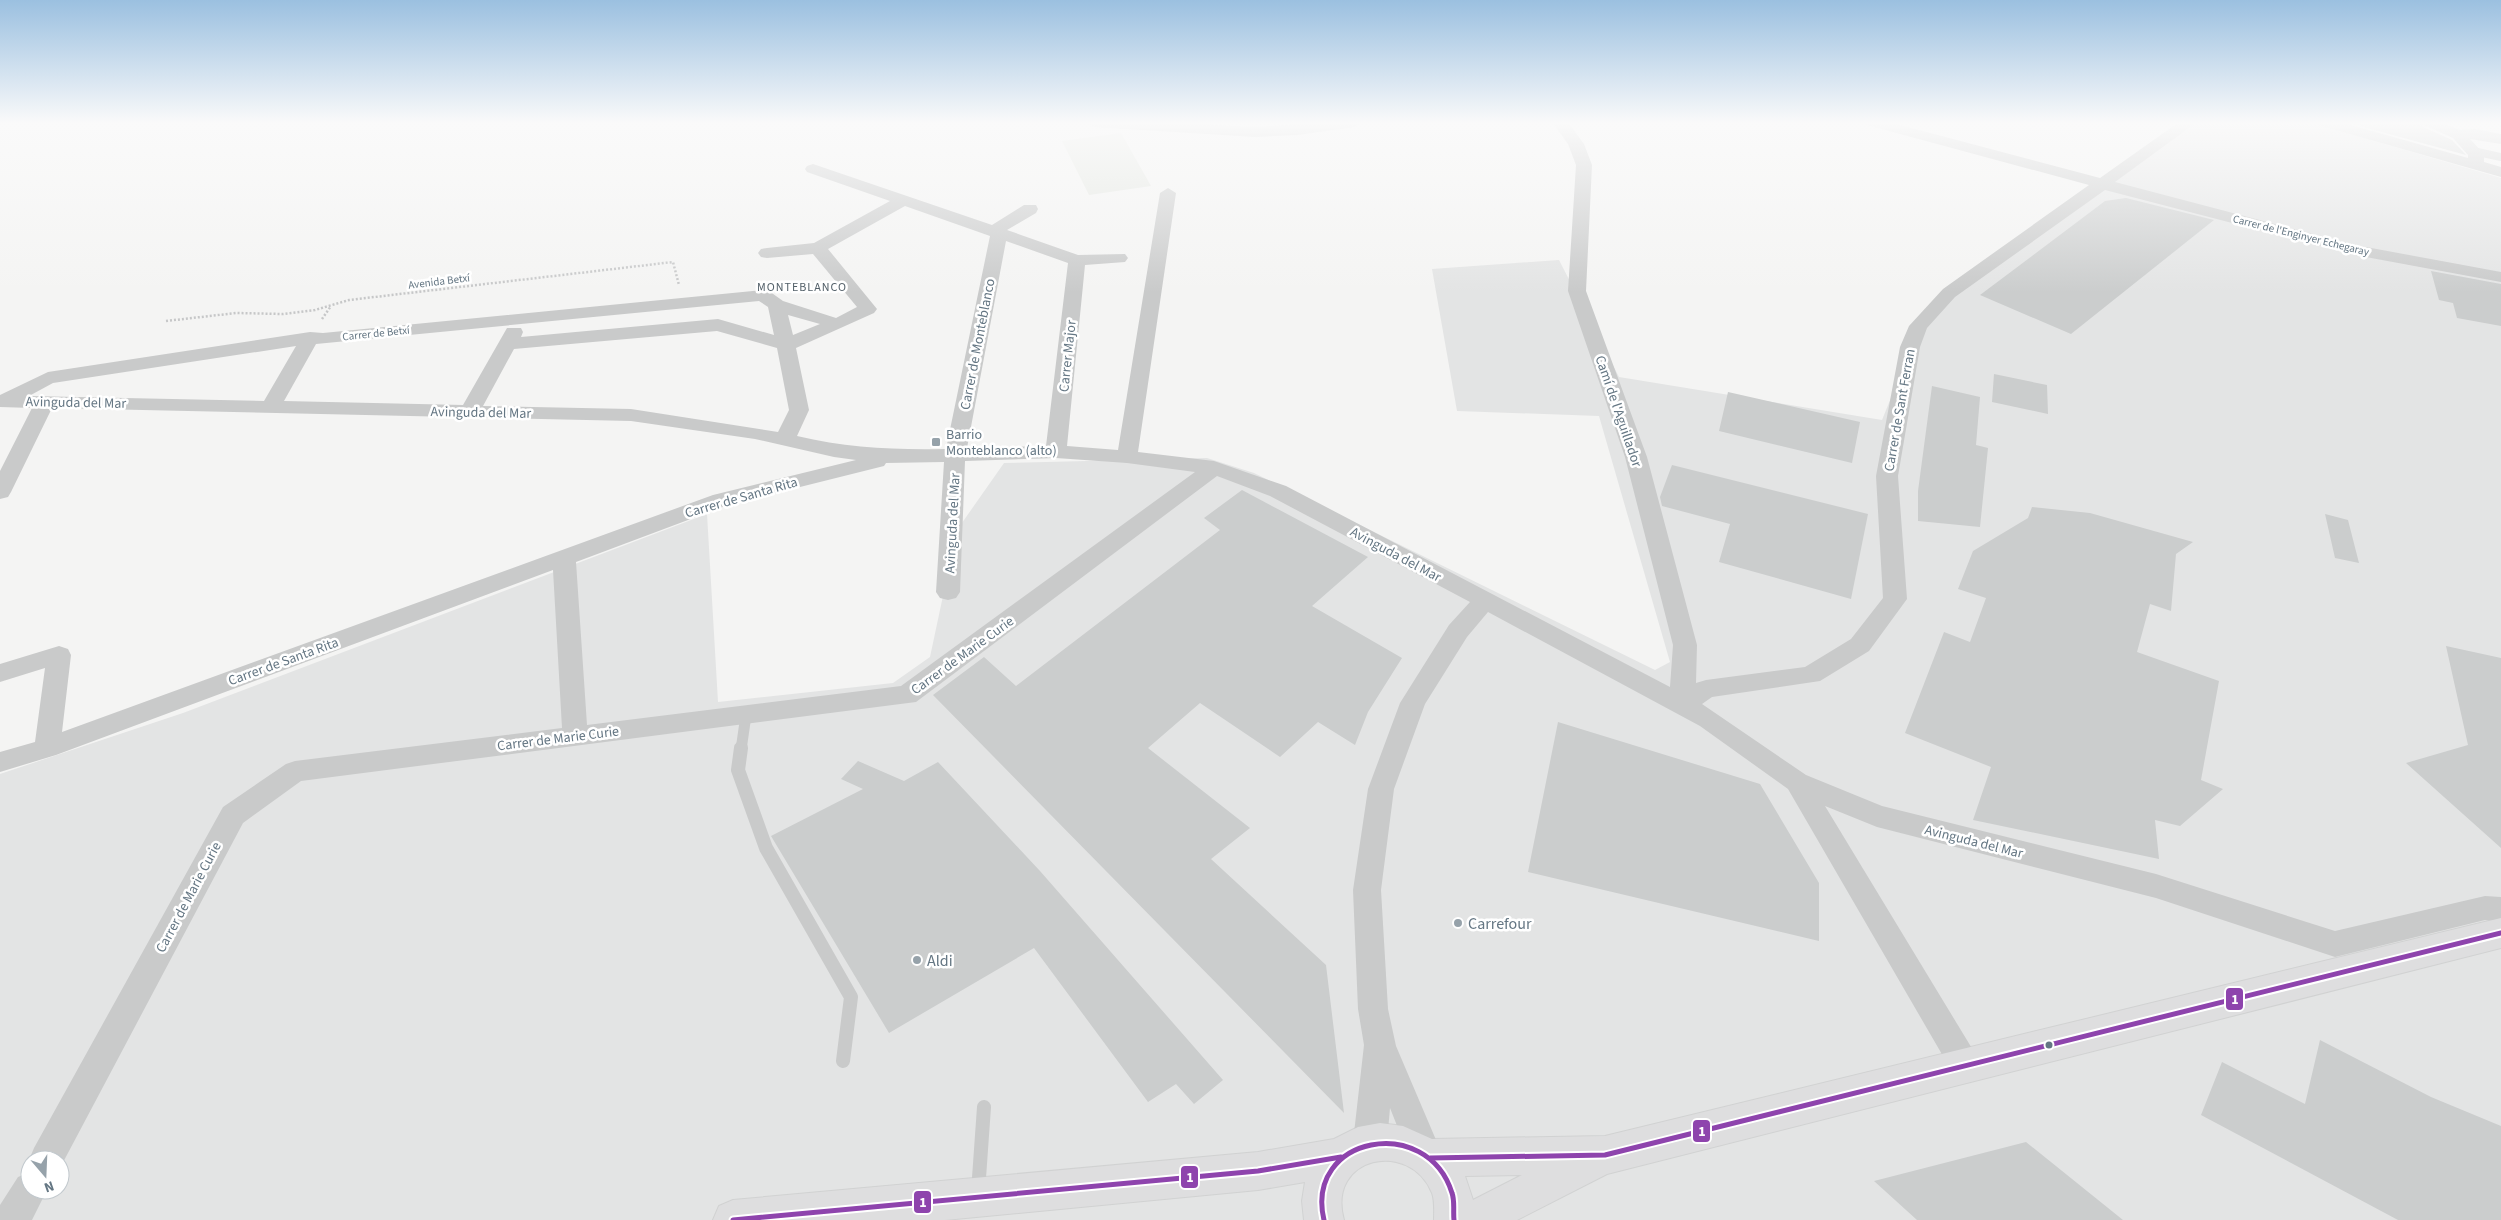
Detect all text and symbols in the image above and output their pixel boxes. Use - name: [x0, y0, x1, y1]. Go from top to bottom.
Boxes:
- street label: Carrer de l'Enginyer Echegaray: [2231, 211, 2371, 260]
- street label: Avenida Betxí: [407, 270, 471, 293]
- street label: Carrer de Monteblanco: [955, 277, 1001, 412]
- district label: MONTEBLANCO: [757, 279, 847, 296]
- street label: Carrer Major: [1054, 319, 1082, 393]
- street label: Carrer de Betxí: [342, 322, 411, 344]
- street label: Carrer de Sant Ferran: [1879, 347, 1921, 473]
- street label: Camí de l'Aguillador: [1590, 353, 1647, 470]
- street label: Avinguda del Mar: [26, 392, 127, 414]
- street label: Avinguda del Mar: [431, 402, 532, 424]
- place label: Barrio Monteblanco (alto): [946, 425, 1057, 461]
- marker: Barrio Monteblanco (alto): [930, 436, 942, 448]
- street label: Carrer de Santa Rita: [683, 472, 800, 524]
- street label: Avinguda del Mar: [940, 472, 966, 574]
- street label: Avinguda del Mar: [1346, 522, 1445, 587]
- street label: Carrer de Marie Curie: [907, 612, 1018, 700]
- street label: Carrer de Santa Rita: [225, 633, 341, 691]
- street label: Carrer de Marie Curie: [496, 722, 620, 756]
- street label: Avinguda del Mar: [1923, 820, 2025, 864]
- street label: Carrer de Marie Curie: [151, 839, 227, 956]
- place label: Carrefour: [1468, 913, 1532, 935]
- marker: Carrefour: [1452, 917, 1464, 929]
- place label: Aldi: [927, 950, 953, 972]
- marker: Aldi: [911, 954, 923, 966]
- line badge: 1: [2225, 987, 2244, 1011]
- text: 1: [2231, 990, 2239, 1010]
- unlabelled marker: [2044, 1040, 2054, 1050]
- line badge: 1: [1692, 1119, 1711, 1143]
- text: 1: [1698, 1122, 1706, 1142]
- north arrow: [20, 1150, 70, 1200]
- line badge: 1: [1180, 1165, 1199, 1189]
- text: 1: [1186, 1168, 1194, 1188]
- text: N: [41, 1175, 57, 1197]
- line badge: 1: [913, 1190, 932, 1214]
- text: 1: [919, 1193, 927, 1213]

